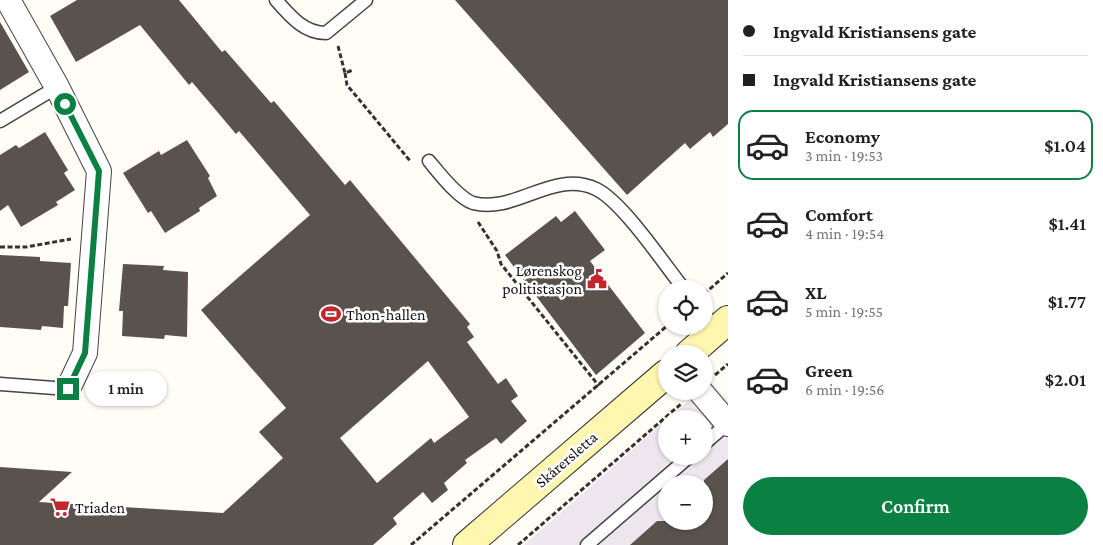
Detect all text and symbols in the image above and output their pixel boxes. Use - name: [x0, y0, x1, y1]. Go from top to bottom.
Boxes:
- text: Ingvald Kristiansens gate: [773, 21, 976, 42]
- text: Ingvald Kristiansens gate: [773, 69, 976, 90]
- route start: [54, 93, 76, 115]
- icon: car: [745, 123, 790, 168]
- text: Economy: [805, 126, 880, 147]
- text: $1.04: [1044, 135, 1086, 156]
- text: 3 min · 19:53: [805, 147, 883, 164]
- icon: car: [745, 201, 790, 246]
- text: Comfort: [805, 204, 873, 225]
- text: $1.41: [1049, 213, 1086, 234]
- text: 4 min · 19:54: [805, 225, 884, 242]
- place label: Lørenskog politistasjon: [502, 262, 582, 298]
- public building icon: Lørenskog politistasjon: [586, 268, 608, 290]
- icon: car: [745, 279, 790, 324]
- map controls: [658, 280, 713, 530]
- button: locate: [658, 280, 713, 335]
- text: XL: [805, 282, 827, 303]
- text: $1.77: [1048, 291, 1086, 312]
- sports icon: Thon-hallen: [320, 303, 342, 325]
- text: 5 min · 19:55: [805, 303, 883, 320]
- place label: Thon-hallen: [346, 306, 426, 323]
- button: layers: [658, 345, 713, 400]
- icon: car: [745, 357, 790, 402]
- text: Green: [805, 360, 853, 381]
- text: $2.01: [1045, 369, 1086, 390]
- callout: 1 min: [86, 372, 168, 406]
- route end: [57, 378, 79, 400]
- text: 1 min: [108, 380, 144, 397]
- text: 6 min · 19:56: [805, 381, 884, 398]
- button: +: [658, 410, 713, 465]
- street label: Skårersletta: [532, 428, 601, 491]
- button: −: [658, 475, 713, 530]
- button: Confirm: [743, 477, 1088, 535]
- supermarket icon: Triaden: [49, 496, 71, 518]
- place label: Triaden: [75, 499, 125, 516]

